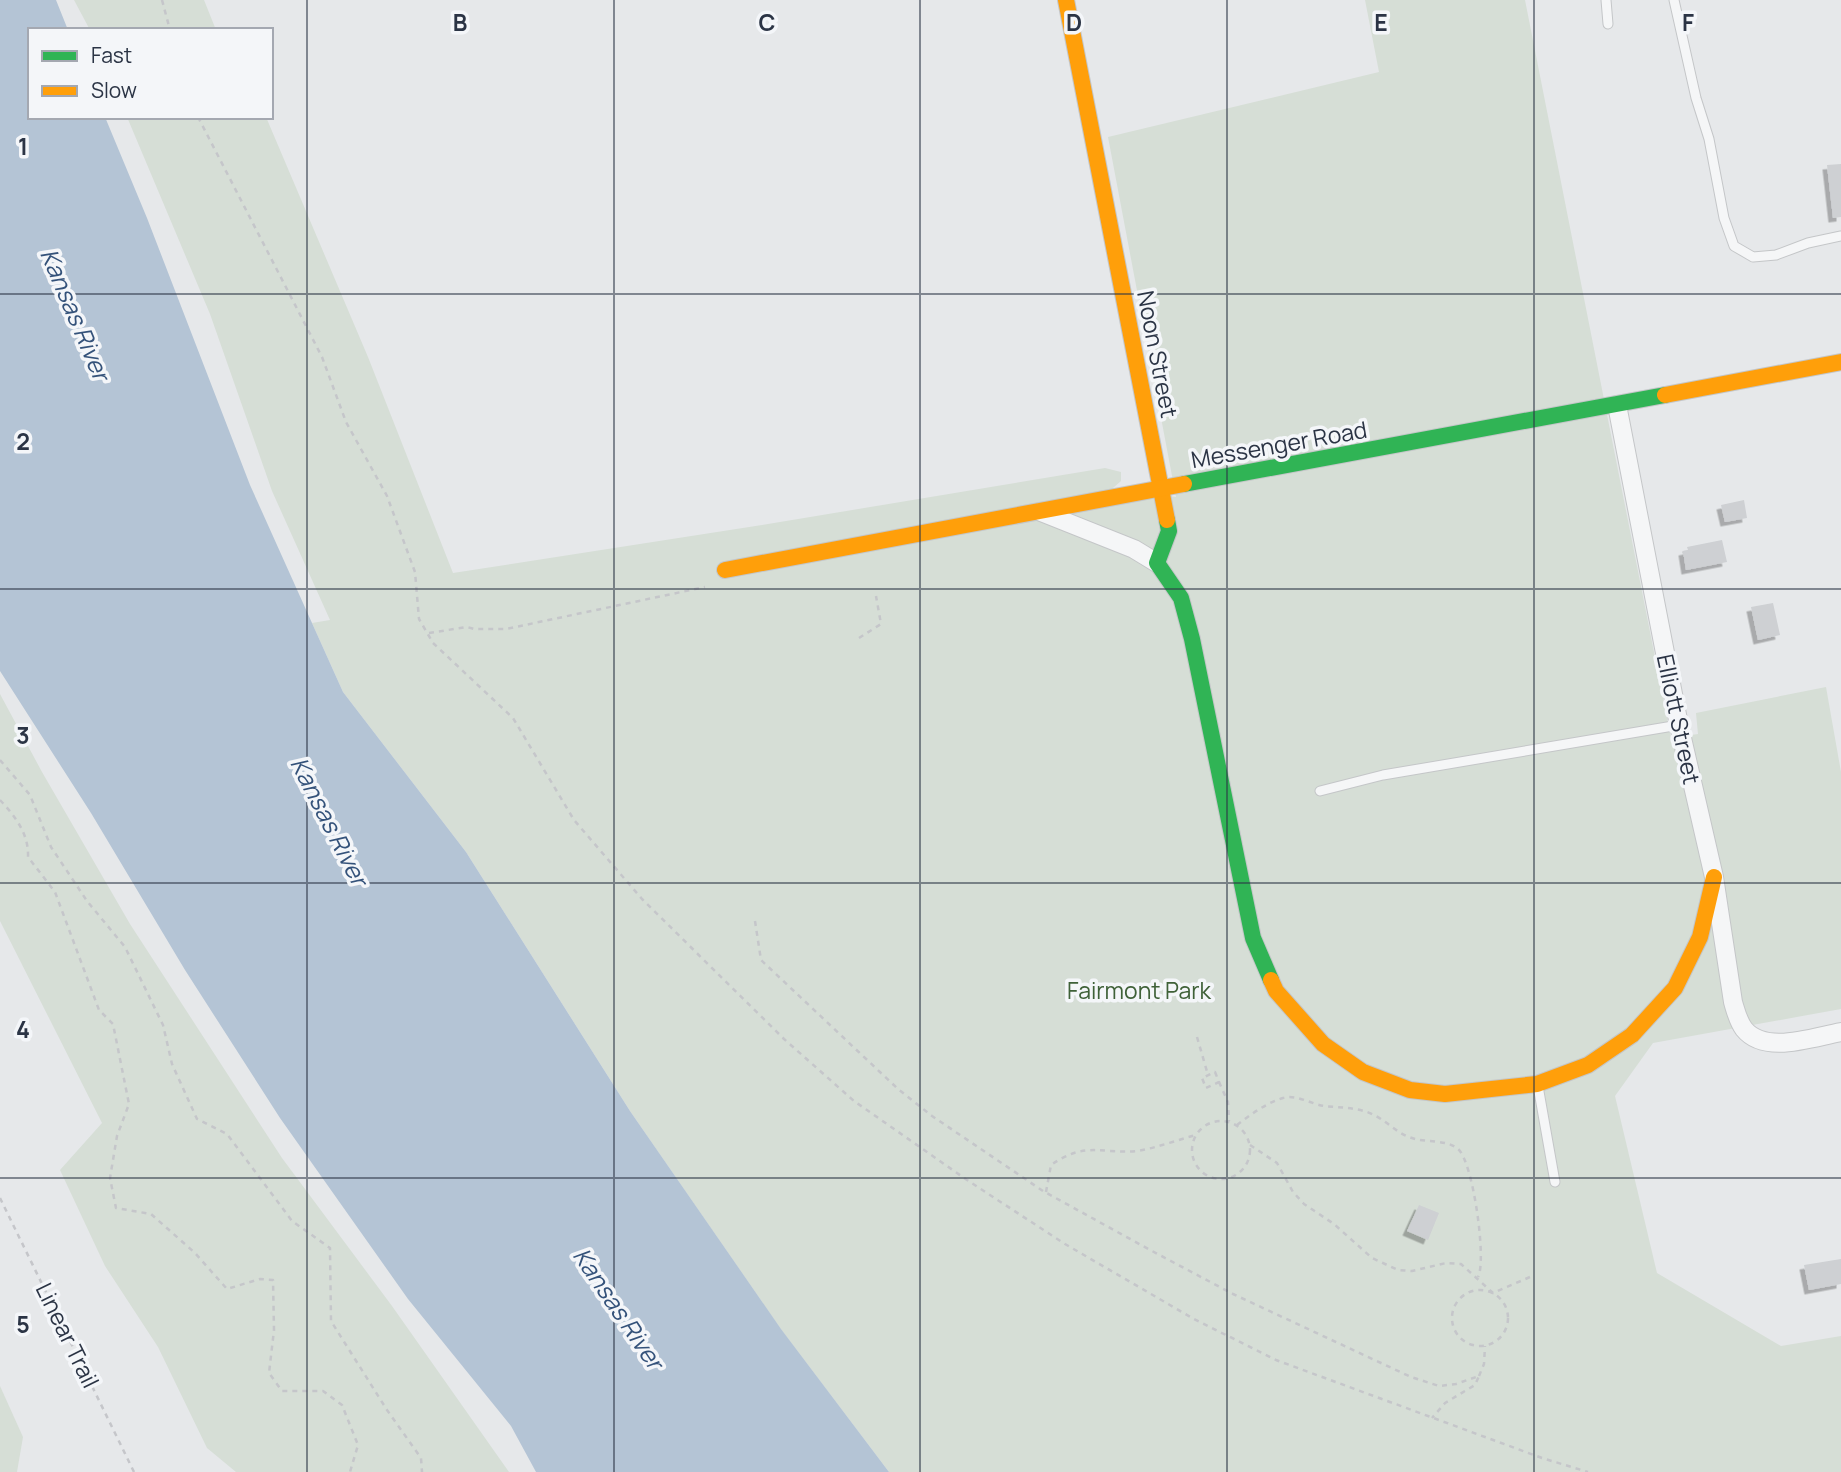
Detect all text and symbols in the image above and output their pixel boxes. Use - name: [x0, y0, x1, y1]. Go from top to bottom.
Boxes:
- text: B: [453, 6, 467, 38]
- text: C: [759, 6, 776, 38]
- text: D: [1066, 6, 1082, 38]
- text: E: [1374, 6, 1388, 38]
- text: F: [1682, 6, 1694, 38]
- legend: [28, 28, 273, 119]
- text: Fast: [91, 41, 132, 69]
- text: Slow: [91, 76, 137, 104]
- text: 1: [18, 130, 28, 162]
- water label: Kansas River: [33, 243, 120, 388]
- street label: Noon Street: [1130, 288, 1186, 420]
- street label: Messenger Road: [1188, 413, 1370, 475]
- text: 2: [16, 425, 30, 457]
- street label: Elliott Street: [1650, 651, 1708, 787]
- text: 3: [16, 719, 30, 751]
- water label: Kansas River: [283, 751, 378, 894]
- park label: Fairmont Park: [1067, 974, 1212, 1006]
- text: 4: [16, 1013, 30, 1045]
- water label: Kansas River: [566, 1241, 674, 1378]
- street label: Linear Trail: [29, 1277, 107, 1393]
- text: 5: [16, 1308, 30, 1340]

